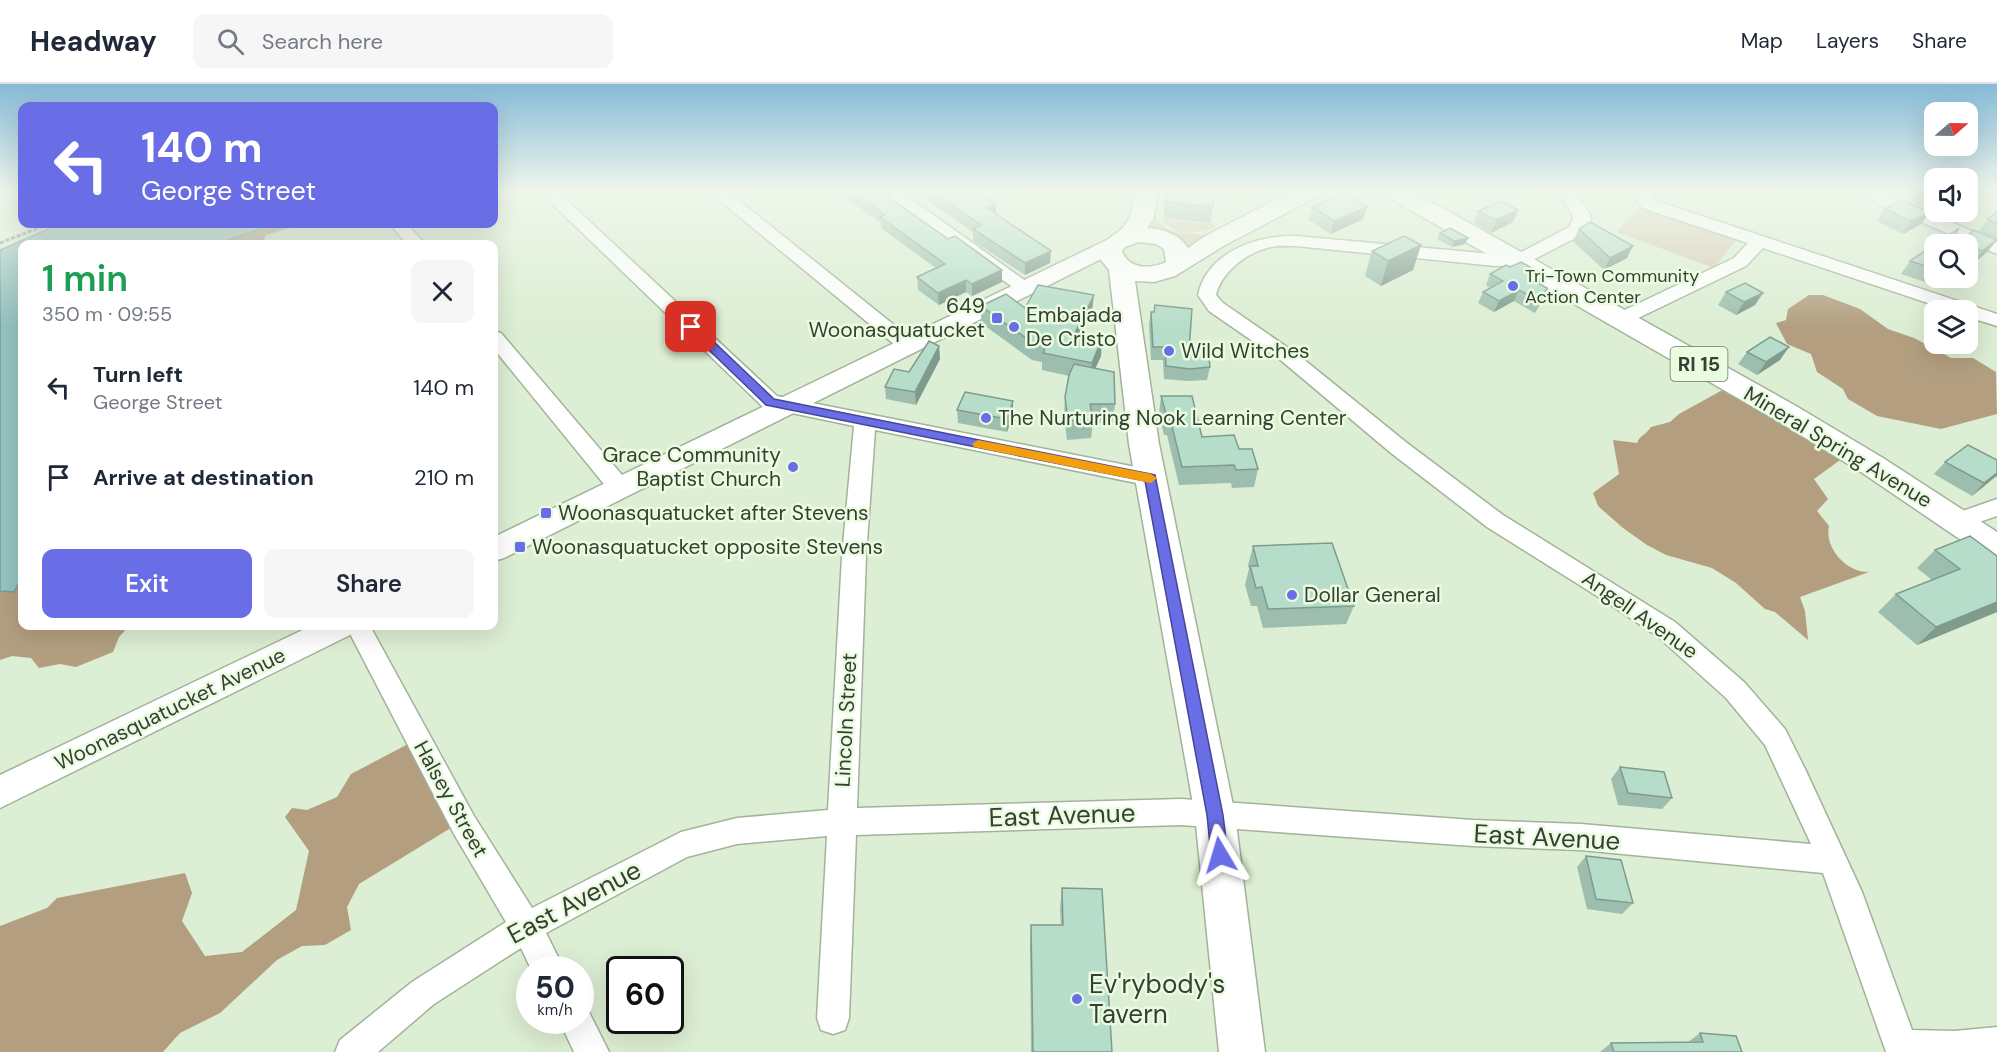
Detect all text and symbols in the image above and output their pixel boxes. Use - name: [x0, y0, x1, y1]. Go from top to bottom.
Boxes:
- search box: [193, 14, 613, 68]
- text: Headway: [30, 23, 157, 60]
- icon: search: [214, 25, 247, 58]
- text: Search here: [262, 27, 383, 56]
- text: Map: [1741, 27, 1783, 55]
- text: Layers: [1816, 27, 1879, 55]
- text: Share: [1912, 27, 1967, 55]
- north arrow: [1924, 102, 1978, 156]
- map controls: [1924, 102, 1978, 354]
- text: 140 m: [141, 120, 263, 175]
- icon: left: [42, 126, 120, 204]
- button: sound: [1924, 168, 1978, 222]
- text: George Street: [141, 173, 316, 208]
- button: search: [1924, 234, 1978, 288]
- text: 1 min: [42, 255, 128, 302]
- button: close: [411, 260, 474, 323]
- place label: Tri-Town Community Action Center: [1525, 264, 1699, 309]
- marker: Tri-Town Community Action Center: [1506, 279, 1520, 293]
- place label: 649 Woonasquatucket: [809, 292, 985, 344]
- button: layers: [1924, 300, 1978, 354]
- text: 350 m · 09:55: [42, 301, 172, 327]
- pin: [665, 301, 716, 352]
- place label: Embajada De Cristo: [1026, 301, 1122, 353]
- icon: arrive: [674, 310, 707, 343]
- marker: 649 Woonasquatucket: [990, 311, 1004, 325]
- marker: Embajada De Cristo: [1007, 320, 1021, 334]
- place label: Wild Witches: [1181, 337, 1310, 365]
- marker: Wild Witches: [1162, 344, 1176, 358]
- road number: RI 15: [1670, 347, 1728, 381]
- text: Turn left: [93, 360, 183, 389]
- icon: left: [42, 371, 75, 404]
- text: 140 m: [413, 373, 474, 402]
- street label: Mineral Spring Avenue: [1739, 380, 1937, 514]
- text: George Street: [93, 389, 223, 415]
- place label: The Nurturing Nook Learning Center: [998, 404, 1347, 432]
- marker: The Nurturing Nook Learning Center: [979, 411, 993, 425]
- place label: Grace Community Baptist Church: [602, 441, 781, 493]
- marker: Grace Community Baptist Church: [786, 460, 800, 474]
- icon: arrive: [42, 461, 75, 494]
- text: Arrive at destination: [93, 463, 314, 492]
- text: 210 m: [414, 463, 474, 492]
- place label: Woonasquatucket after Stevens: [558, 499, 868, 527]
- marker: Woonasquatucket after Stevens: [539, 506, 553, 520]
- place label: Woonasquatucket opposite Stevens: [532, 533, 883, 561]
- marker: Woonasquatucket opposite Stevens: [513, 540, 527, 554]
- button: Exit: [42, 549, 252, 618]
- button: Share: [264, 549, 474, 618]
- street label: Angell Avenue: [1576, 565, 1704, 665]
- place label: Dollar General: [1304, 581, 1441, 609]
- marker: Dollar General: [1285, 588, 1299, 602]
- street label: Woonasquatucket Avenue: [50, 641, 290, 777]
- street label: Lincoln Street: [829, 652, 863, 788]
- street label: Halsey Street: [407, 736, 495, 862]
- street label: East Avenue: [988, 795, 1136, 835]
- street label: East Avenue: [1473, 816, 1621, 858]
- position arrow: [1188, 823, 1252, 887]
- street label: East Avenue: [501, 853, 647, 951]
- speed limit sign: 60: [606, 956, 684, 1034]
- place label: Ev'rybody's Tavern: [1089, 967, 1225, 1031]
- text: 50: [535, 968, 575, 1007]
- marker: Ev'rybody's Tavern: [1070, 992, 1084, 1006]
- text: km/h: [537, 1000, 573, 1020]

